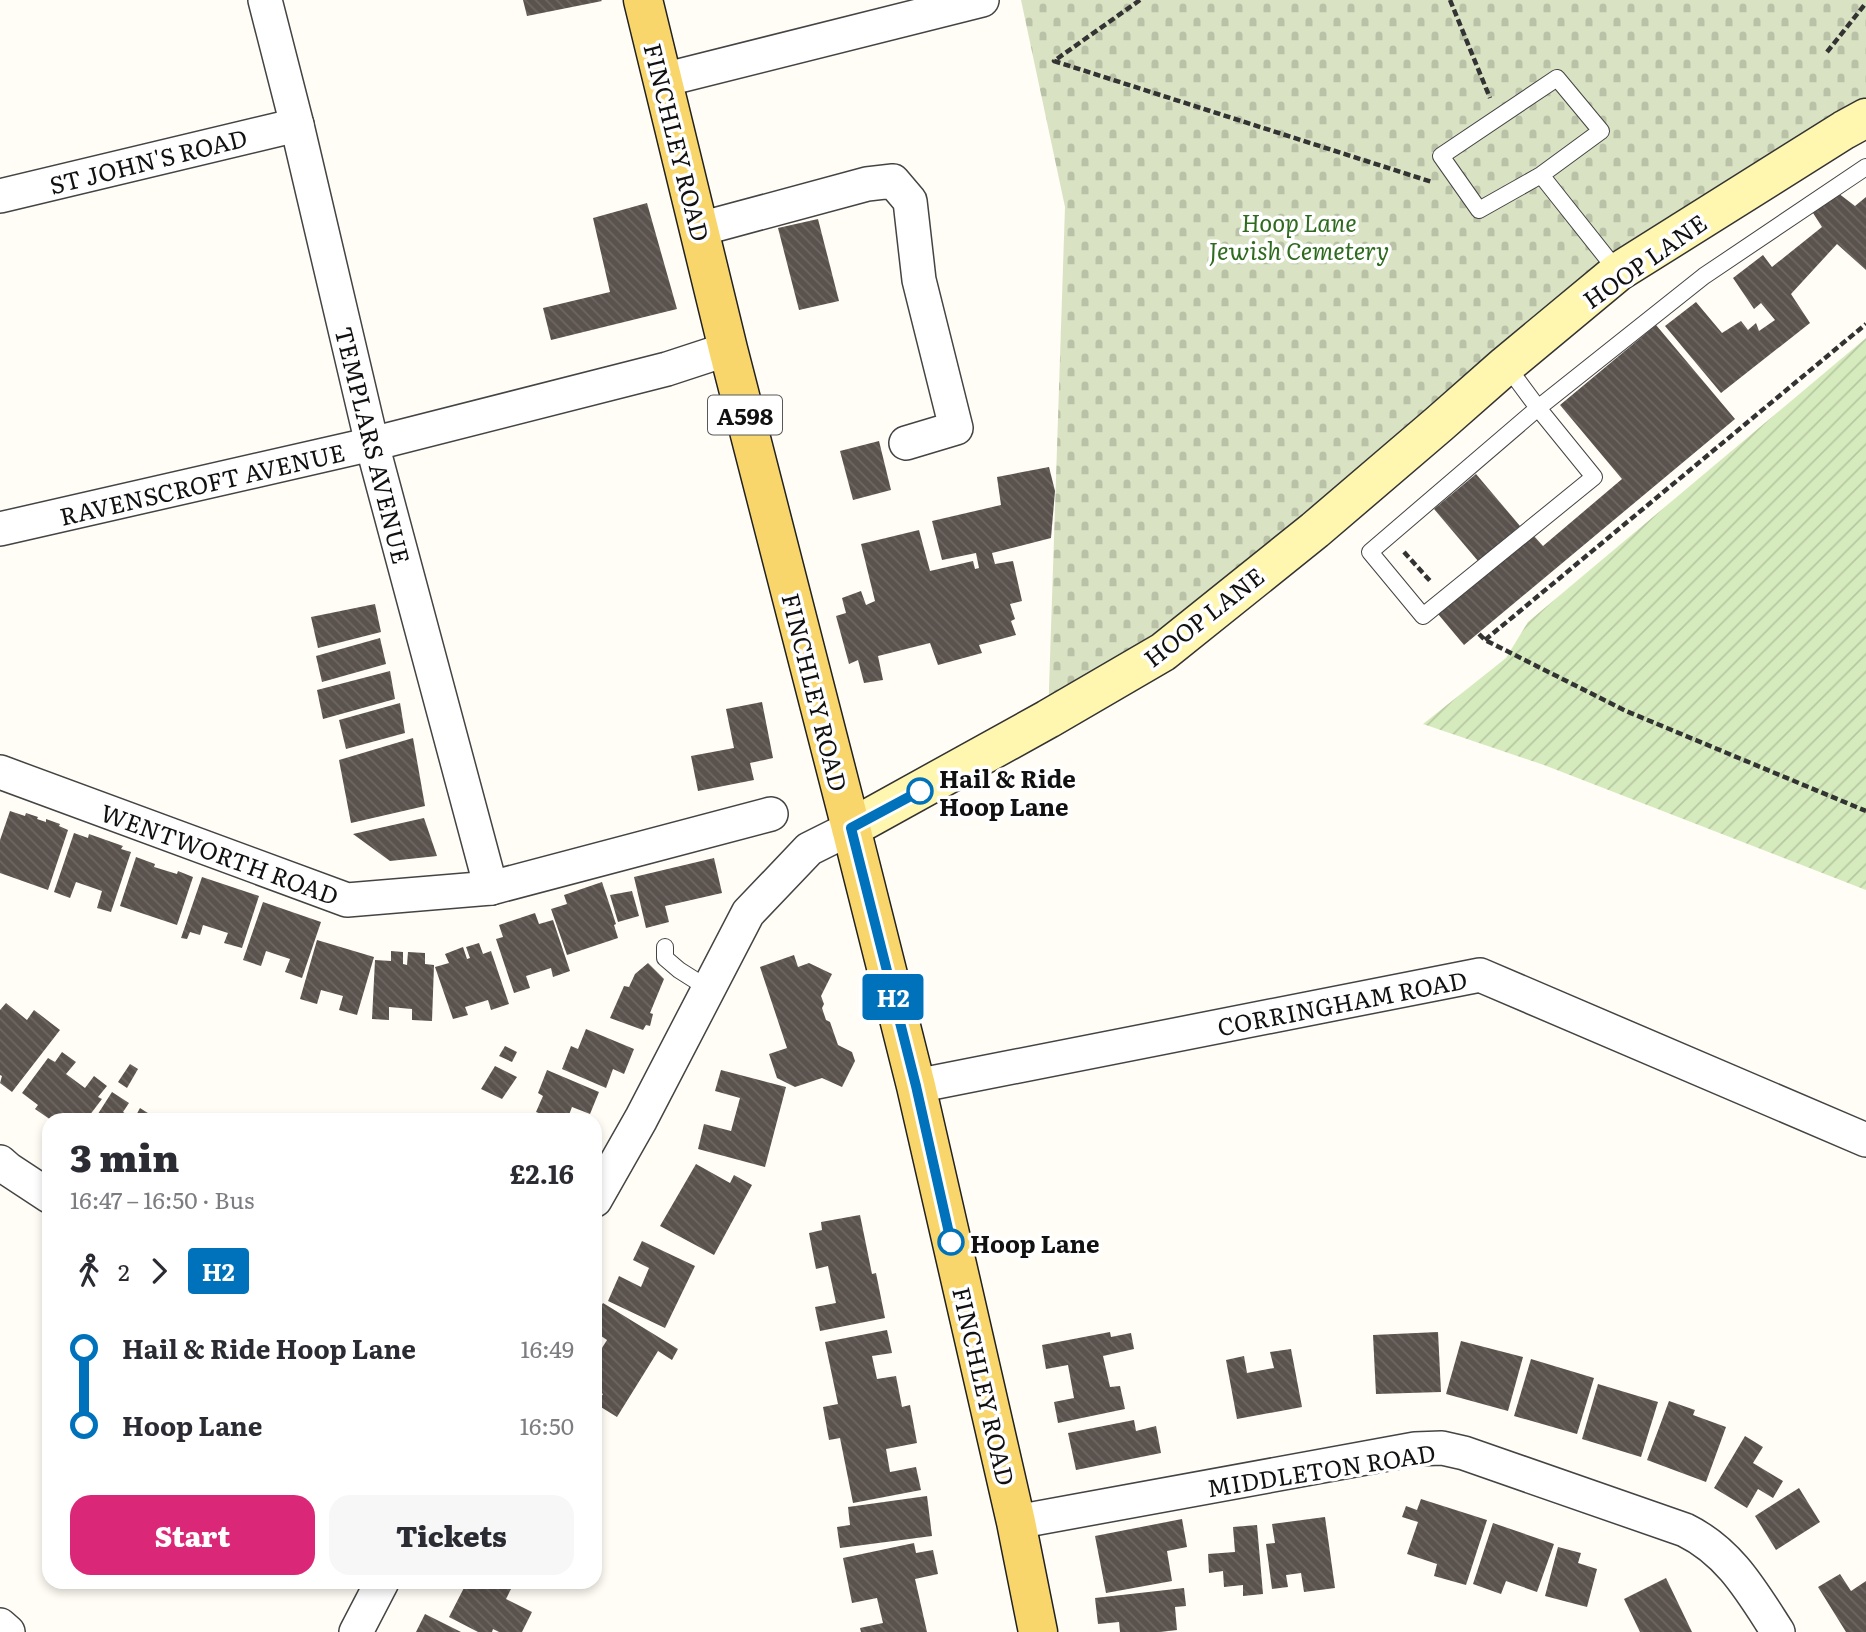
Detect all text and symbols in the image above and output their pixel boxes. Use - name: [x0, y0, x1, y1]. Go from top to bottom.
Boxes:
- street label: FINCHLEY ROAD: [636, 39, 720, 245]
- street label: ST JOHN'S ROAD: [45, 119, 251, 201]
- park label: Hoop Lane Jewish Cemetery: [1209, 204, 1389, 267]
- street label: HOOP LANE: [1575, 204, 1713, 316]
- street label: TEMPLARS AVENUE: [328, 323, 420, 567]
- road number: A598: [708, 396, 782, 434]
- street label: RAVENSCROFT AVENUE: [56, 433, 348, 533]
- street label: HOOP LANE: [1135, 558, 1271, 674]
- street label: FINCHLEY ROAD: [774, 589, 858, 795]
- place label: Hail & Ride Hoop Lane: [939, 760, 1076, 823]
- marker: Hail & Ride Hoop Lane: [907, 778, 933, 804]
- street label: WENTWORTH ROAD: [96, 794, 344, 912]
- street label: CORRINGHAM ROAD: [1214, 961, 1470, 1043]
- line badge: H2: [862, 974, 924, 1020]
- text: H2: [876, 979, 910, 1014]
- text: 3 min: [70, 1127, 179, 1184]
- text: £2.16: [510, 1153, 574, 1192]
- text: 16:47 – 16:50 · Bus: [70, 1182, 255, 1216]
- place label: Hoop Lane: [970, 1225, 1100, 1260]
- marker: Hoop Lane: [938, 1229, 964, 1255]
- icon: walk: [70, 1252, 108, 1290]
- icon: forward: [140, 1252, 178, 1290]
- text: H2: [202, 1253, 235, 1288]
- text: 2: [118, 1254, 130, 1288]
- street label: FINCHLEY ROAD: [945, 1283, 1025, 1489]
- text: Hail & Ride Hoop Lane: [122, 1328, 416, 1367]
- text: 16:49: [520, 1331, 574, 1365]
- text: Hoop Lane: [122, 1405, 263, 1444]
- text: 16:50: [520, 1408, 574, 1442]
- street label: MIDDLETON ROAD: [1204, 1434, 1438, 1504]
- button: Start: [70, 1495, 315, 1575]
- button: Tickets: [329, 1495, 574, 1575]

